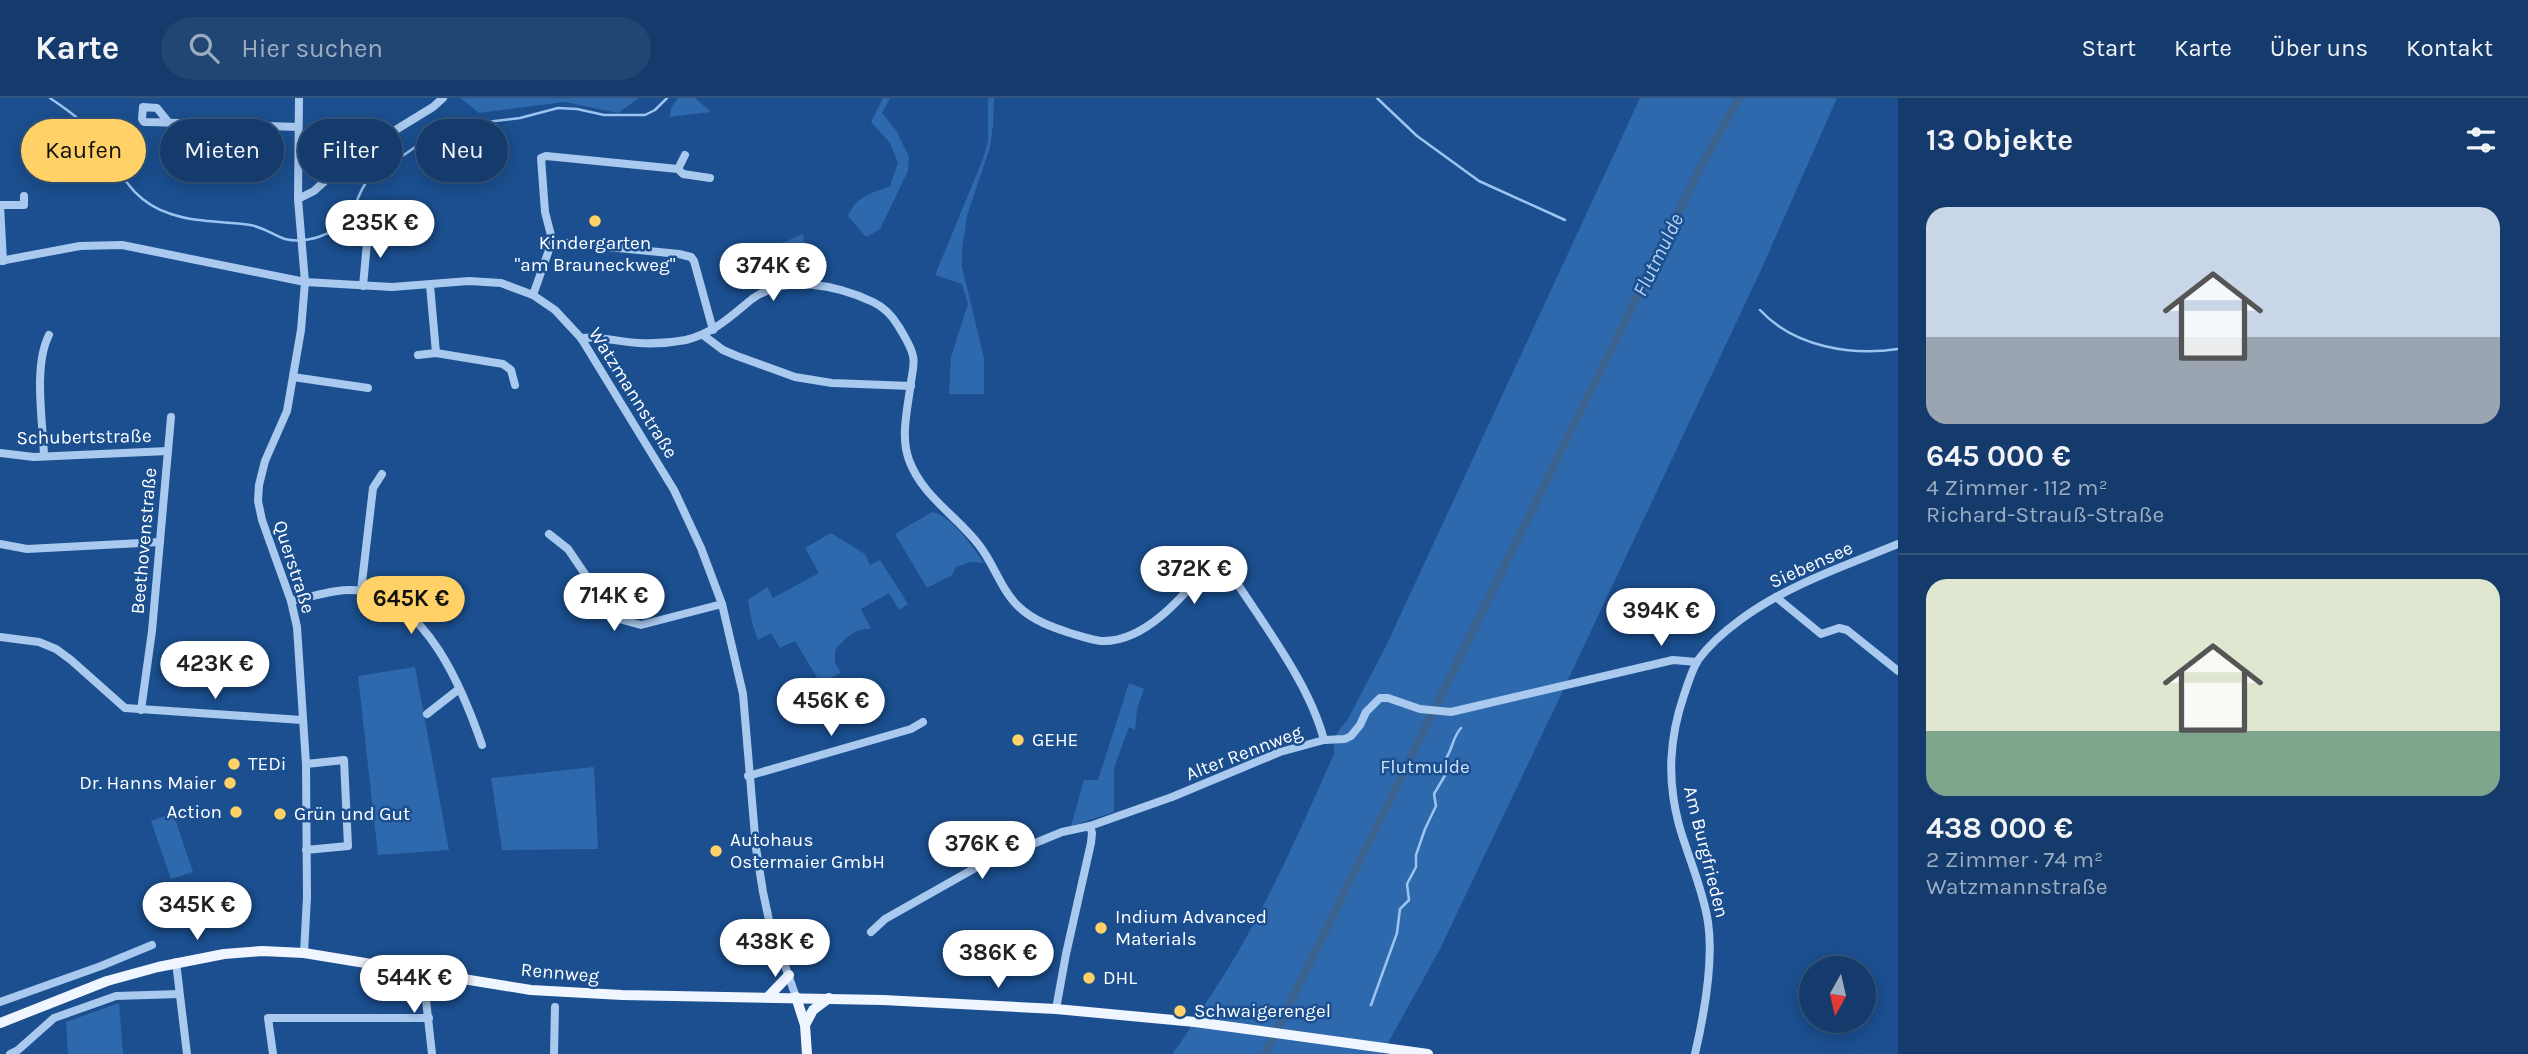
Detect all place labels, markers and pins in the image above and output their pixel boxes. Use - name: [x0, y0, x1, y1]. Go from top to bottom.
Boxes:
- pin: 235K €: [323, 200, 437, 260]
- marker: Kindergarten "am Brauneckweg": [587, 213, 603, 229]
- place label: Kindergarten "am Brauneckweg": [515, 232, 676, 276]
- pin: 374K €: [716, 244, 830, 303]
- pin: 372K €: [1137, 546, 1251, 606]
- pin: 714K €: [557, 574, 671, 633]
- pin: 645K €: [354, 576, 468, 636]
- pin: 394K €: [1604, 588, 1718, 648]
- pin: 423K €: [158, 642, 272, 701]
- pin: 456K €: [774, 678, 888, 738]
- place label: GEHE: [1032, 729, 1078, 751]
- marker: GEHE: [1010, 732, 1026, 748]
- place label: TEDi: [248, 753, 286, 775]
- marker: TEDi: [226, 756, 242, 772]
- place label: Dr. Hanns Maier: [79, 772, 216, 794]
- marker: Dr. Hanns Maier: [222, 775, 238, 791]
- place label: Action: [167, 801, 222, 823]
- place label: Grün und Gut: [294, 803, 410, 825]
- marker: Action: [228, 804, 244, 820]
- marker: Grün und Gut: [272, 806, 288, 822]
- pin: 376K €: [925, 822, 1039, 881]
- place label: Autohaus Ostermaier GmbH: [730, 829, 885, 873]
- marker: Autohaus Ostermaier GmbH: [708, 843, 724, 859]
- pin: 345K €: [140, 882, 254, 942]
- place label: Indium Advanced Materials: [1115, 906, 1267, 950]
- pin: 438K €: [718, 920, 832, 979]
- marker: Indium Advanced Materials: [1093, 920, 1109, 936]
- pin: 386K €: [941, 930, 1055, 990]
- pin: 544K €: [357, 956, 471, 1015]
- place label: DHL: [1103, 967, 1137, 989]
- marker: DHL: [1081, 970, 1097, 986]
- place label: Schwaigerengel: [1194, 1000, 1331, 1022]
- marker: Schwaigerengel: [1172, 1003, 1188, 1019]

